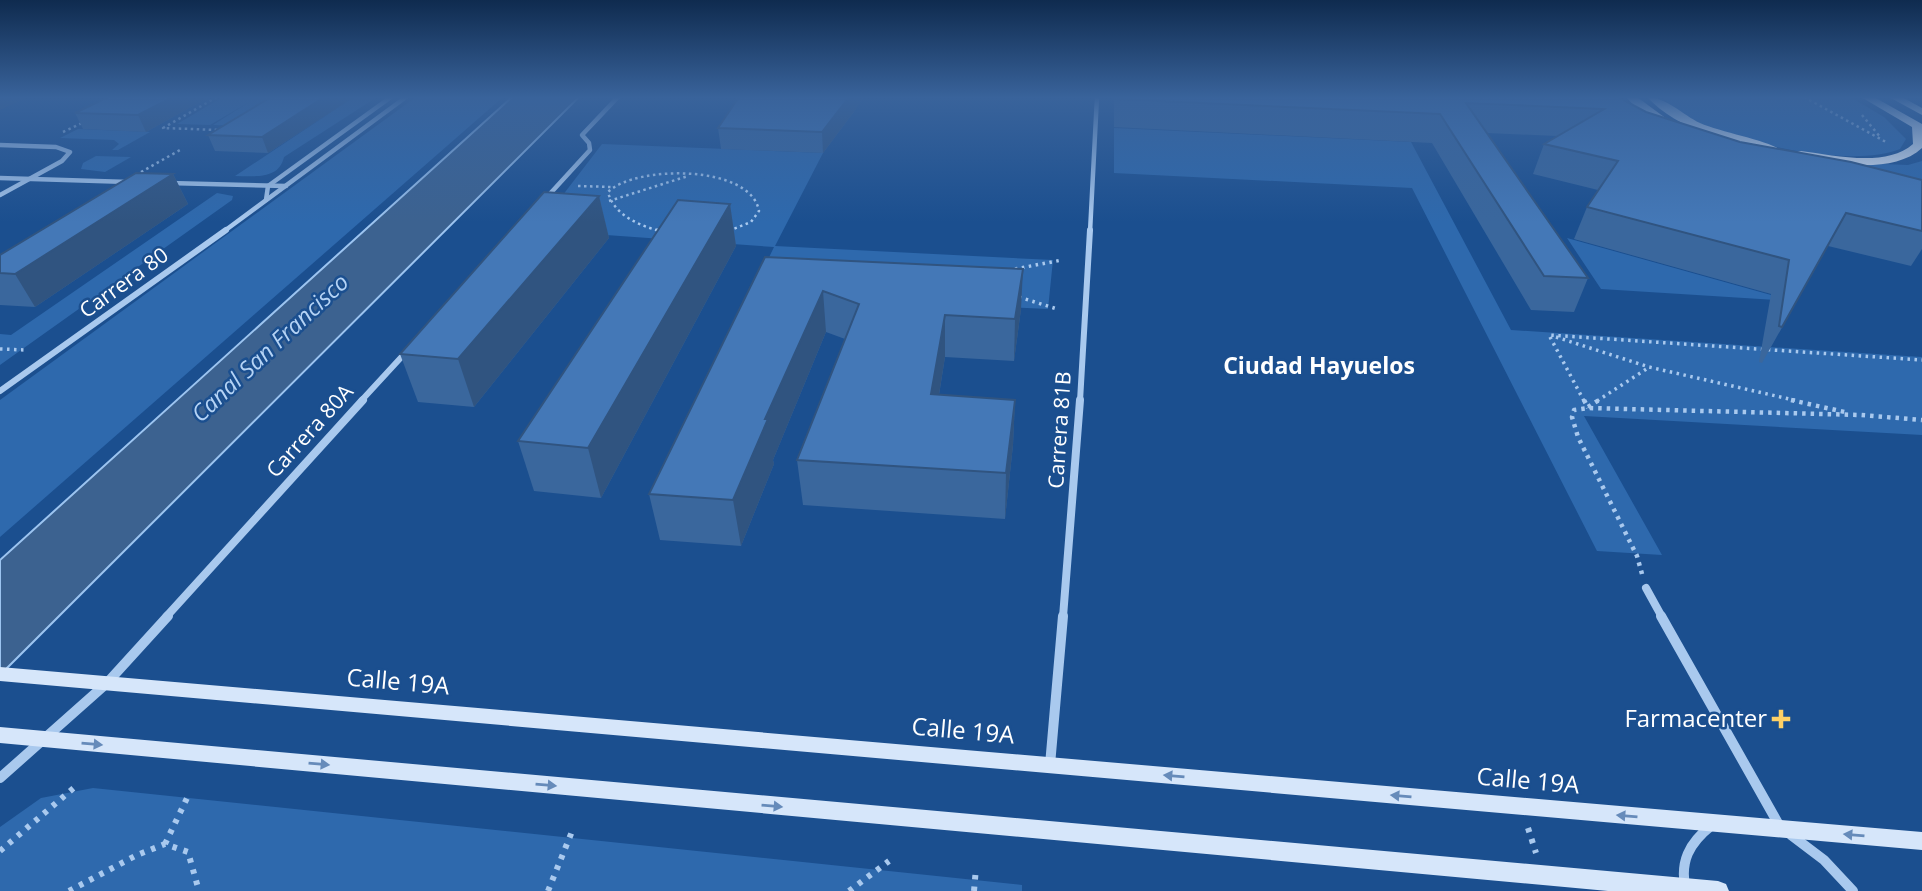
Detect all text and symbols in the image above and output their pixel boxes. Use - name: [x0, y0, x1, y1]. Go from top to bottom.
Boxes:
- street label: Carrera 80: [73, 240, 174, 324]
- water label: Canal San Francisco: [184, 266, 355, 429]
- district label: Ciudad Hayuelos: [1223, 349, 1415, 381]
- street label: Carrera 81B: [1041, 371, 1077, 489]
- street label: Carrera 80A: [260, 377, 359, 483]
- street label: Calle 19A: [345, 660, 452, 701]
- place label: Farmacenter: [1624, 701, 1767, 734]
- street label: Calle 19A: [910, 709, 1017, 750]
- marker: Farmacenter: [1773, 711, 1789, 727]
- one-way arrow: [82, 739, 104, 750]
- one-way arrow: [308, 759, 330, 770]
- street label: Calle 19A: [1475, 759, 1582, 800]
- one-way arrow: [1163, 770, 1185, 781]
- one-way arrow: [535, 780, 557, 791]
- one-way arrow: [1389, 790, 1411, 801]
- one-way arrow: [761, 800, 783, 811]
- one-way arrow: [1616, 810, 1638, 821]
- one-way arrow: [1843, 829, 1865, 840]

